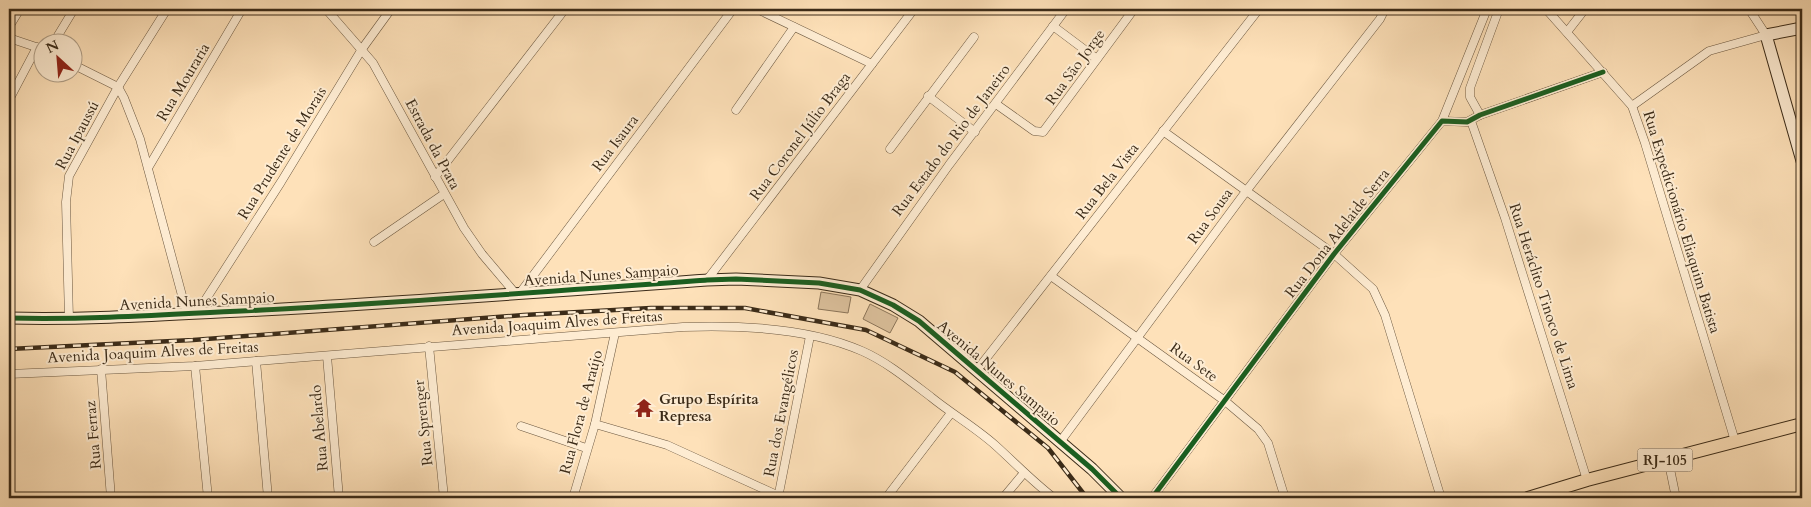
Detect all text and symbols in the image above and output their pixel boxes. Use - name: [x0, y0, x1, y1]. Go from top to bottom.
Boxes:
- street label: Rua São Jorge: [1041, 25, 1109, 109]
- north arrow: [32, 32, 82, 82]
- text: N: [43, 36, 62, 58]
- street label: Rua Mouraria: [152, 39, 214, 125]
- street label: Rua Estado do Rio de Janeiro: [887, 60, 1015, 220]
- street label: Rua Coronel Júlio Braga: [745, 67, 855, 204]
- street label: Rua Prudente de Morais: [233, 83, 331, 223]
- street label: Estrada da Prata: [401, 95, 466, 193]
- street label: Rua Ipaussú: [51, 97, 103, 173]
- street label: Rua Expedicionário Eliaquim Batista: [1639, 108, 1726, 336]
- street label: Rua Isaura: [587, 110, 643, 175]
- street label: Rua Bela Vista: [1071, 138, 1144, 223]
- street label: Rua Dona Adelaide Serra: [1280, 164, 1394, 302]
- street label: Rua Sousa: [1183, 184, 1237, 248]
- street label: Rua Heráclito Tinoco de Lima: [1504, 201, 1584, 392]
- street label: Avenida Nunes Sampaio: [523, 260, 679, 290]
- street label: Avenida Nunes Sampaio: [119, 287, 275, 315]
- street label: Avenida Joaquim Alves de Freitas: [451, 306, 663, 340]
- street label: Avenida Nunes Sampaio: [933, 315, 1065, 431]
- street label: Avenida Joaquim Alves de Freitas: [47, 336, 259, 368]
- street label: Rua Sete: [1166, 338, 1222, 386]
- street label: Rua Flora de Araújo: [555, 348, 607, 476]
- street label: Rua dos Evangélicos: [759, 348, 803, 478]
- street label: Rua Sprenger: [408, 379, 437, 467]
- street label: Rua Abelardo: [305, 384, 333, 472]
- place label: Grupo Espírita Represa: [659, 389, 759, 426]
- temple icon: Grupo Espírita Represa: [633, 397, 655, 419]
- street label: Rua Ferraz: [80, 400, 106, 470]
- road number: RJ-105: [1638, 448, 1692, 472]

